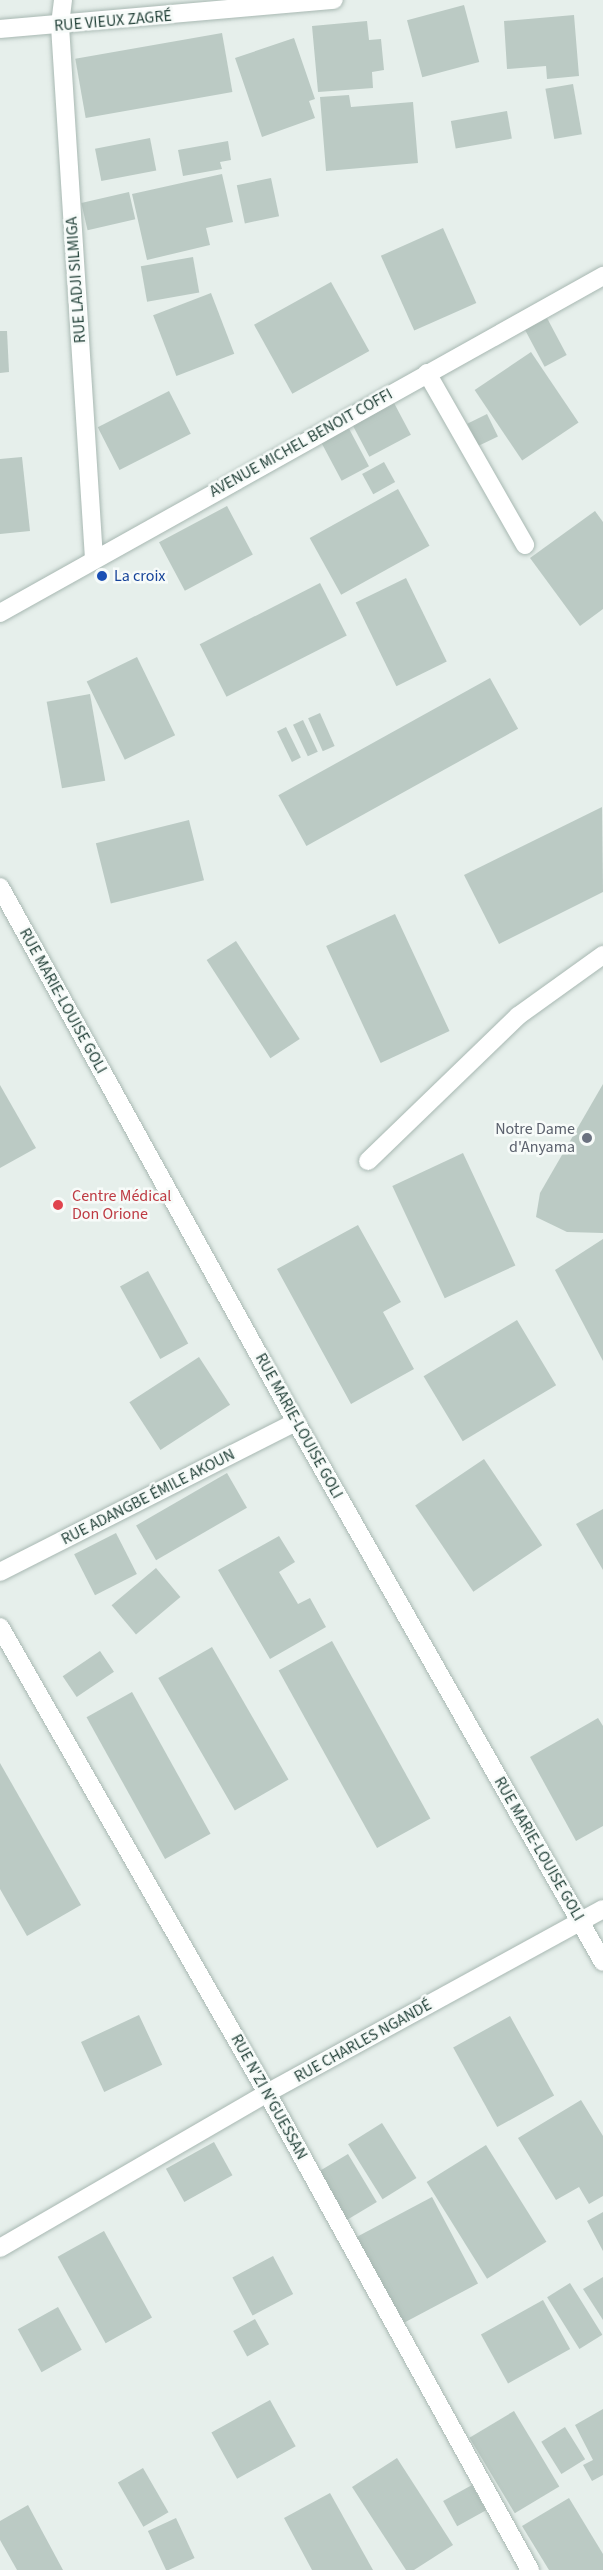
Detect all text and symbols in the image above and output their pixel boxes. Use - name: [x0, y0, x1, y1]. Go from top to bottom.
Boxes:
- street label: RUE VIEUX ZAGRÉ: [53, 6, 173, 36]
- street label: RUE LADJI SILMIGA: [62, 216, 90, 344]
- street label: AVENUE MICHEL BENOIT COFFI: [206, 385, 396, 501]
- place label: La croix: [114, 566, 165, 586]
- marker: La croix: [95, 569, 109, 583]
- street label: RUE MARIE-LOUISE GOLI: [15, 925, 111, 1077]
- place label: Notre Dame d'Anyama: [495, 1119, 575, 1157]
- marker: Notre Dame d'Anyama: [580, 1131, 594, 1145]
- place label: Centre Médical Don Orione: [72, 1186, 171, 1224]
- marker: Centre Médical Don Orione: [49, 1196, 67, 1214]
- street label: RUE MARIE-LOUISE GOLI: [251, 1350, 347, 1502]
- street label: RUE ADANGBE ÉMILE AKOUN: [58, 1445, 238, 1549]
- street label: RUE MARIE-LOUISE GOLI: [490, 1774, 588, 1924]
- street label: RUE CHARLES NGANDÉ: [291, 1995, 435, 2087]
- street label: RUE N'ZI N'GUESSAN: [227, 2031, 311, 2163]

